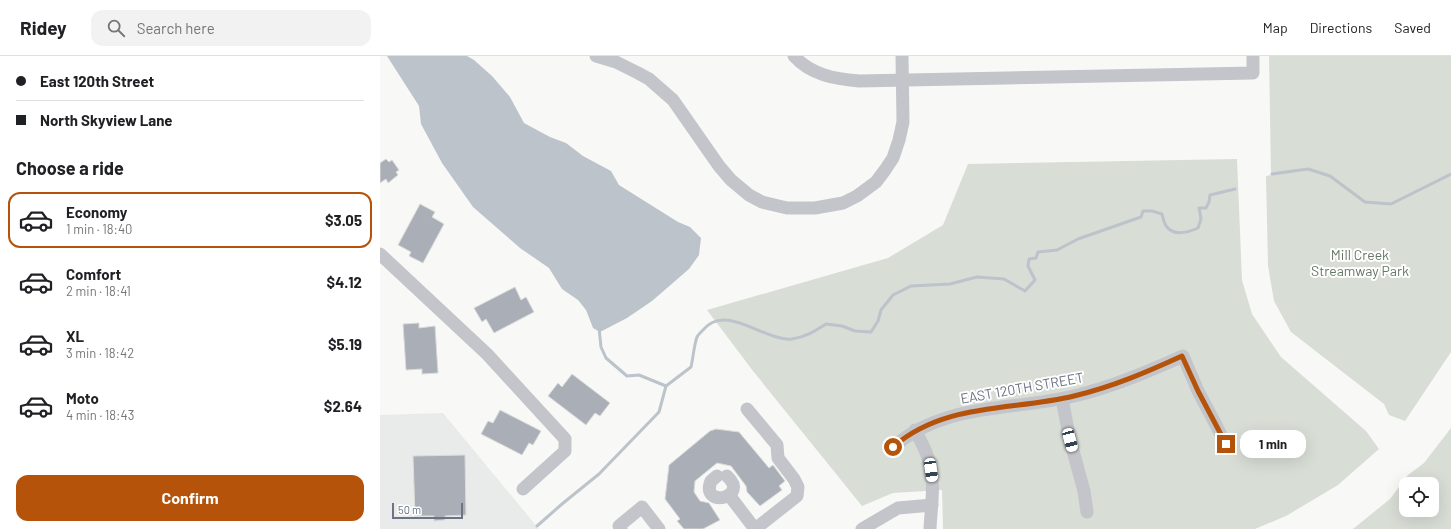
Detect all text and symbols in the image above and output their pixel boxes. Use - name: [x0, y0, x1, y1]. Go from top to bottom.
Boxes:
- search box: [91, 10, 371, 46]
- text: Ridey: [20, 16, 67, 39]
- icon: search: [105, 17, 127, 39]
- text: Search here: [137, 19, 215, 37]
- text: Map: [1263, 19, 1288, 36]
- text: Directions: [1310, 19, 1372, 36]
- text: Saved: [1394, 19, 1431, 36]
- text: East 120th Street: [40, 72, 154, 90]
- text: North Skyview Lane: [40, 111, 173, 129]
- text: Choose a ride: [16, 157, 124, 179]
- icon: car: [18, 202, 54, 238]
- text: Economy: [66, 203, 127, 221]
- text: $3.05: [325, 211, 362, 229]
- text: 1 min · 18:40: [66, 221, 132, 237]
- park label: Mill Creek Streamway Park: [1311, 246, 1409, 279]
- icon: car: [18, 264, 54, 300]
- text: Comfort: [66, 265, 121, 283]
- text: $4.12: [327, 273, 362, 291]
- text: 2 min · 18:41: [66, 283, 131, 299]
- icon: car: [18, 326, 54, 362]
- text: XL: [66, 327, 84, 345]
- text: $5.19: [328, 335, 362, 353]
- text: 3 min · 18:42: [66, 345, 134, 361]
- street label: EAST 120TH STREET: [959, 368, 1085, 407]
- icon: car: [18, 388, 54, 424]
- text: Moto: [66, 389, 99, 407]
- text: $2.64: [324, 397, 362, 415]
- text: 4 min · 18:43: [66, 407, 134, 423]
- car: [1061, 427, 1079, 453]
- callout: 1 min: [1240, 430, 1306, 458]
- route end: [1217, 435, 1235, 453]
- text: 1 min: [1259, 436, 1287, 452]
- route start: [884, 438, 902, 456]
- car: [923, 457, 939, 483]
- button: Confirm: [16, 475, 364, 521]
- map controls: [1399, 477, 1439, 517]
- button: locate: [1399, 477, 1439, 517]
- scale bar: [392, 501, 463, 520]
- text: 50 m: [398, 503, 421, 516]

